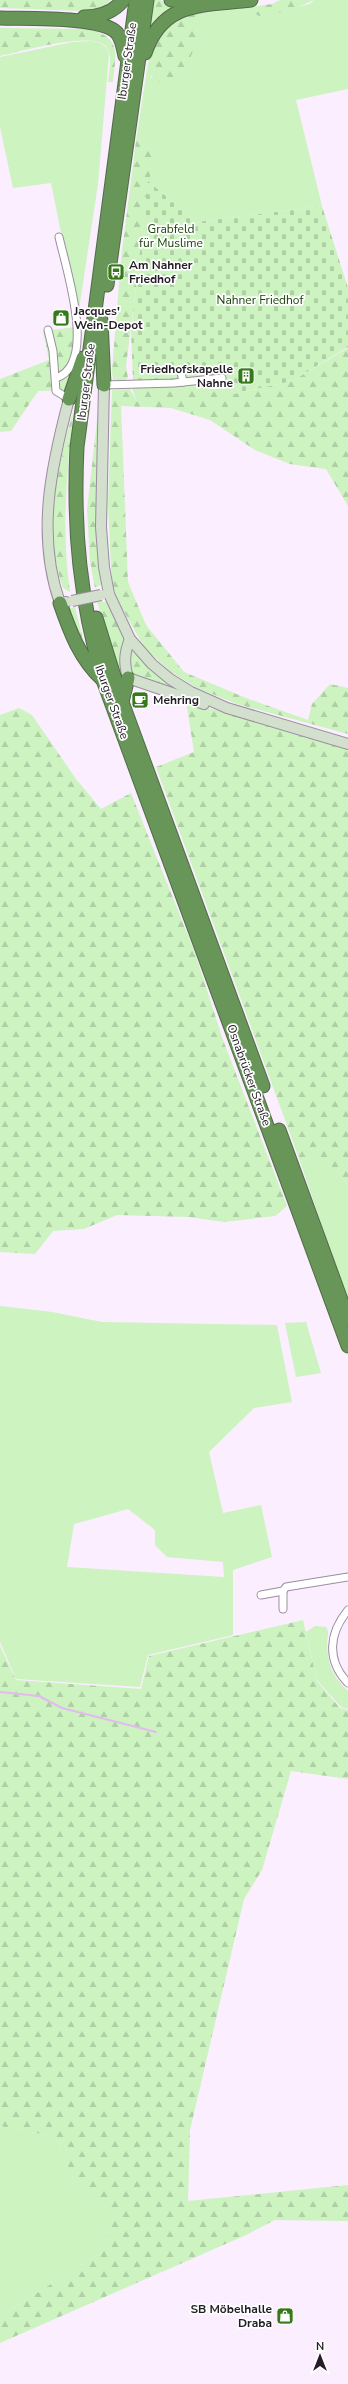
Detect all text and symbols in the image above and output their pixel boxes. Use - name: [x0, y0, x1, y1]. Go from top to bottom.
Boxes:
- street label: Iburger Straße: [114, 21, 140, 101]
- park label: Grabfeld für Muslime: [139, 221, 203, 251]
- place label: Am Nahner Friedhof: [129, 257, 193, 287]
- bus stop icon: Am Nahner Friedhof: [106, 262, 126, 282]
- park label: Nahner Friedhof: [217, 292, 304, 308]
- place label: Jacques' Wein-Depot: [73, 303, 143, 333]
- shop icon: Jacques' Wein-Depot: [51, 308, 71, 328]
- street label: Iburger Straße: [73, 342, 99, 422]
- place label: Friedhofskapelle Nahne: [140, 361, 233, 391]
- building icon: Friedhofskapelle Nahne: [236, 366, 256, 386]
- street label: Iburger Straße: [91, 663, 133, 741]
- cafe icon: Mehring: [130, 690, 150, 710]
- place label: Mehring: [153, 692, 199, 708]
- street label: Osnabrücker Straße: [223, 1022, 275, 1128]
- place label: SB Möbelhalle Draba: [190, 2301, 272, 2331]
- shop icon: SB Möbelhalle Draba: [275, 2306, 295, 2326]
- north arrow: [300, 2336, 340, 2376]
- text: N: [316, 2339, 324, 2354]

